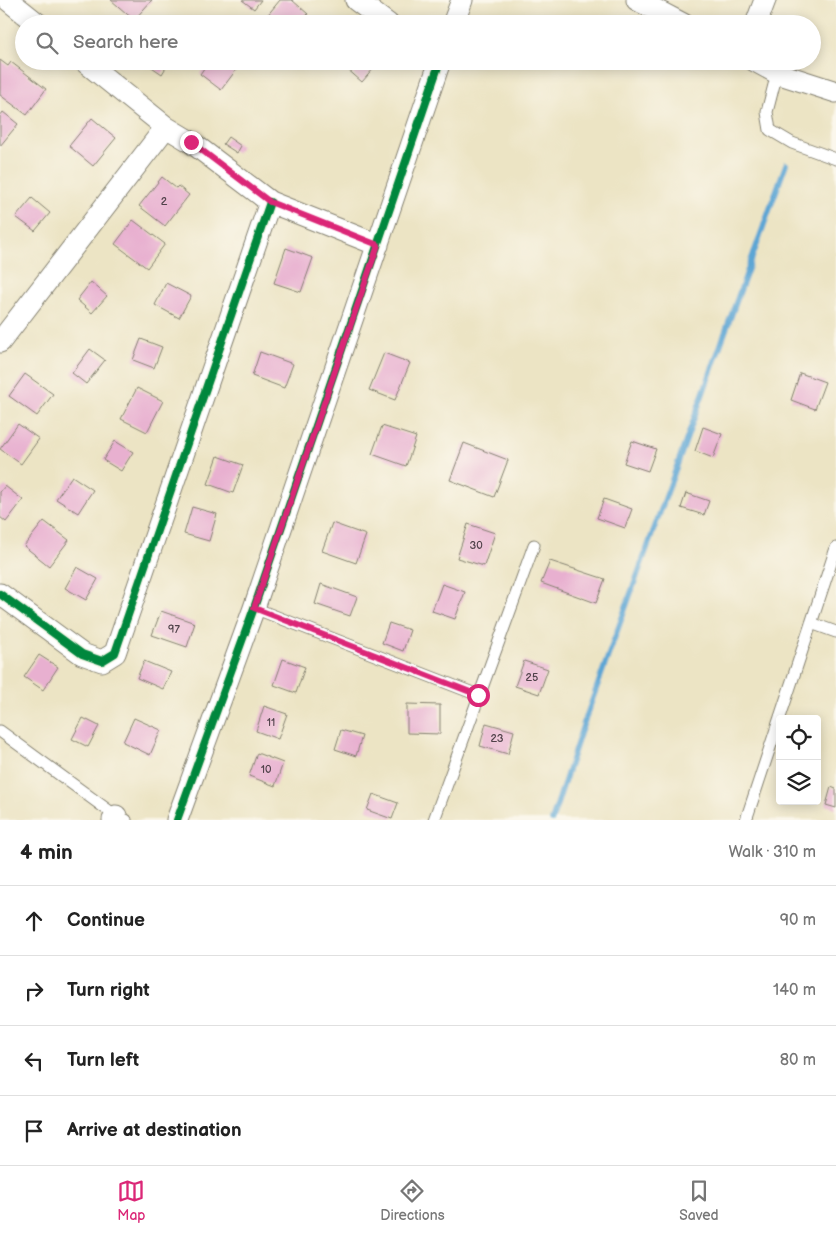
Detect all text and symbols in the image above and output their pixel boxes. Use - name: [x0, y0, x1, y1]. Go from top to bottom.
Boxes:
- search box: [15, 15, 821, 70]
- icon: search: [33, 29, 61, 57]
- text: Search here: [73, 31, 178, 54]
- route end: [180, 131, 203, 154]
- house number: 2: [161, 195, 168, 208]
- house number: 30: [469, 539, 483, 552]
- house number: 97: [168, 623, 180, 636]
- house number: 25: [526, 671, 538, 684]
- route start: [467, 684, 490, 707]
- map controls: [776, 715, 821, 805]
- button: locate: [776, 715, 821, 760]
- house number: 11: [267, 716, 275, 729]
- house number: 23: [490, 732, 504, 745]
- button: layers: [776, 760, 821, 805]
- house number: 10: [261, 763, 272, 776]
- text: 4 min: [20, 840, 73, 865]
- text: Walk · 310 m: [728, 843, 816, 862]
- icon: ahead: [20, 907, 48, 935]
- text: Continue: [67, 909, 145, 932]
- text: 90 m: [780, 911, 816, 930]
- icon: right: [20, 977, 48, 1005]
- text: Turn right: [67, 979, 150, 1002]
- text: 140 m: [773, 981, 816, 1000]
- icon: left: [20, 1047, 48, 1075]
- text: Turn left: [67, 1049, 139, 1072]
- text: 80 m: [780, 1051, 816, 1070]
- icon: arrive: [20, 1117, 48, 1145]
- text: Arrive at destination: [67, 1119, 242, 1142]
- tab: Map: [117, 1177, 146, 1224]
- tab: Directions: [380, 1177, 445, 1224]
- tab: Saved: [679, 1177, 719, 1224]

